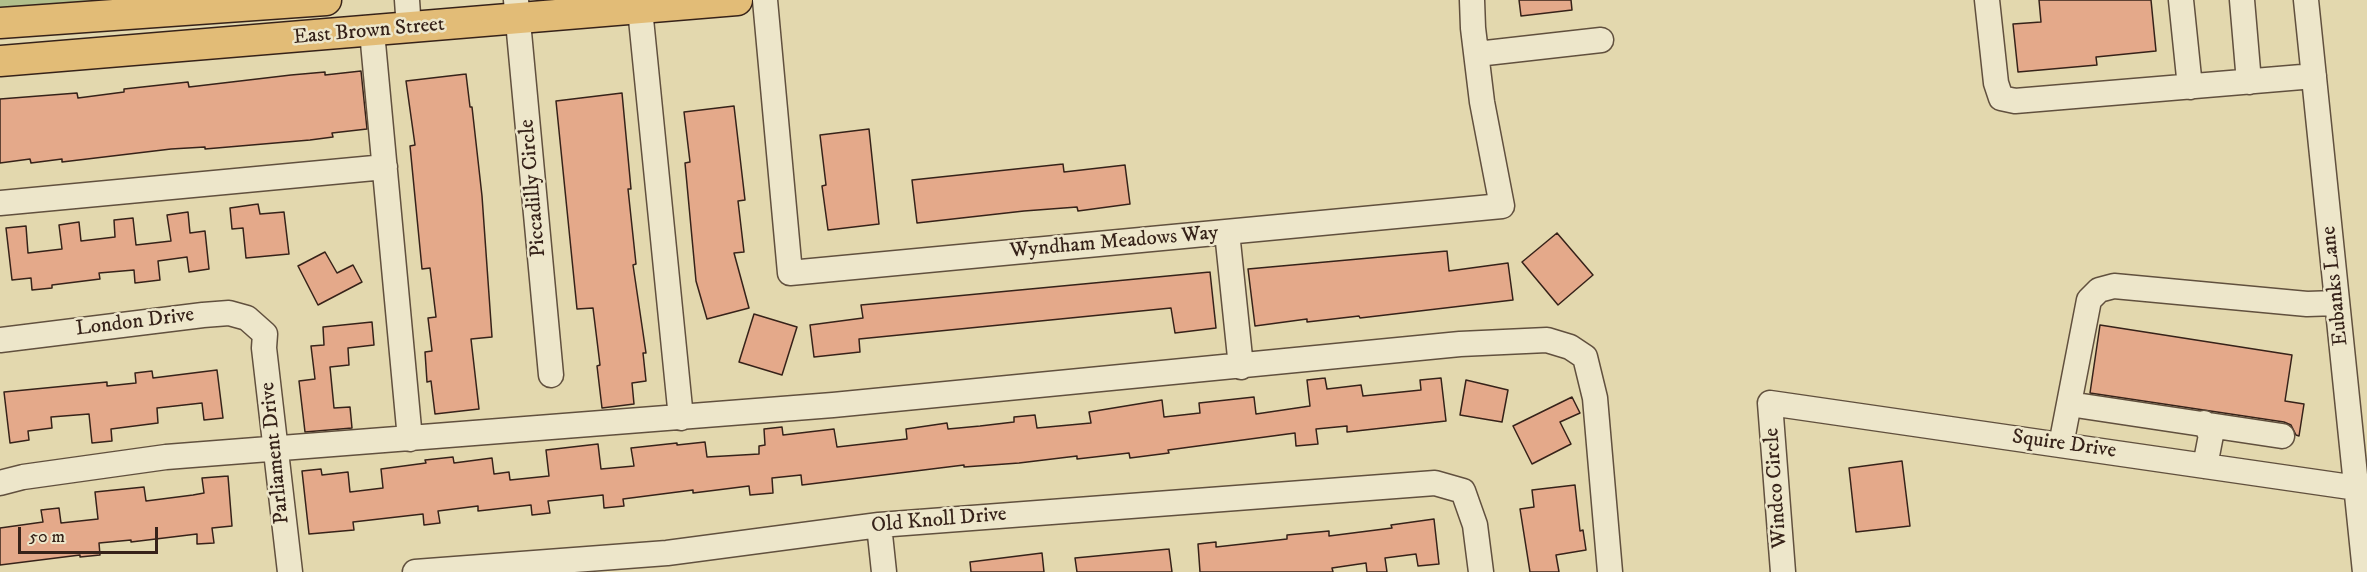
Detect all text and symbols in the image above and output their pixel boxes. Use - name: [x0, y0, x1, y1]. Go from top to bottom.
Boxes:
- street label: East Brown Street: [292, 13, 446, 51]
- street label: Piccadilly Circle: [515, 118, 553, 258]
- street label: Wyndham Meadows Way: [1009, 221, 1219, 265]
- street label: Eubanks Lane: [2317, 225, 2355, 347]
- street label: London Drive: [74, 303, 196, 343]
- street label: Parliament Drive: [256, 381, 296, 525]
- street label: Squire Drive: [2010, 425, 2118, 465]
- street label: Windco Circle: [1760, 427, 1794, 549]
- street label: Old Knoll Drive: [870, 503, 1008, 539]
- scale bar: [21, 515, 160, 553]
- text: 50 m: [29, 526, 65, 548]

